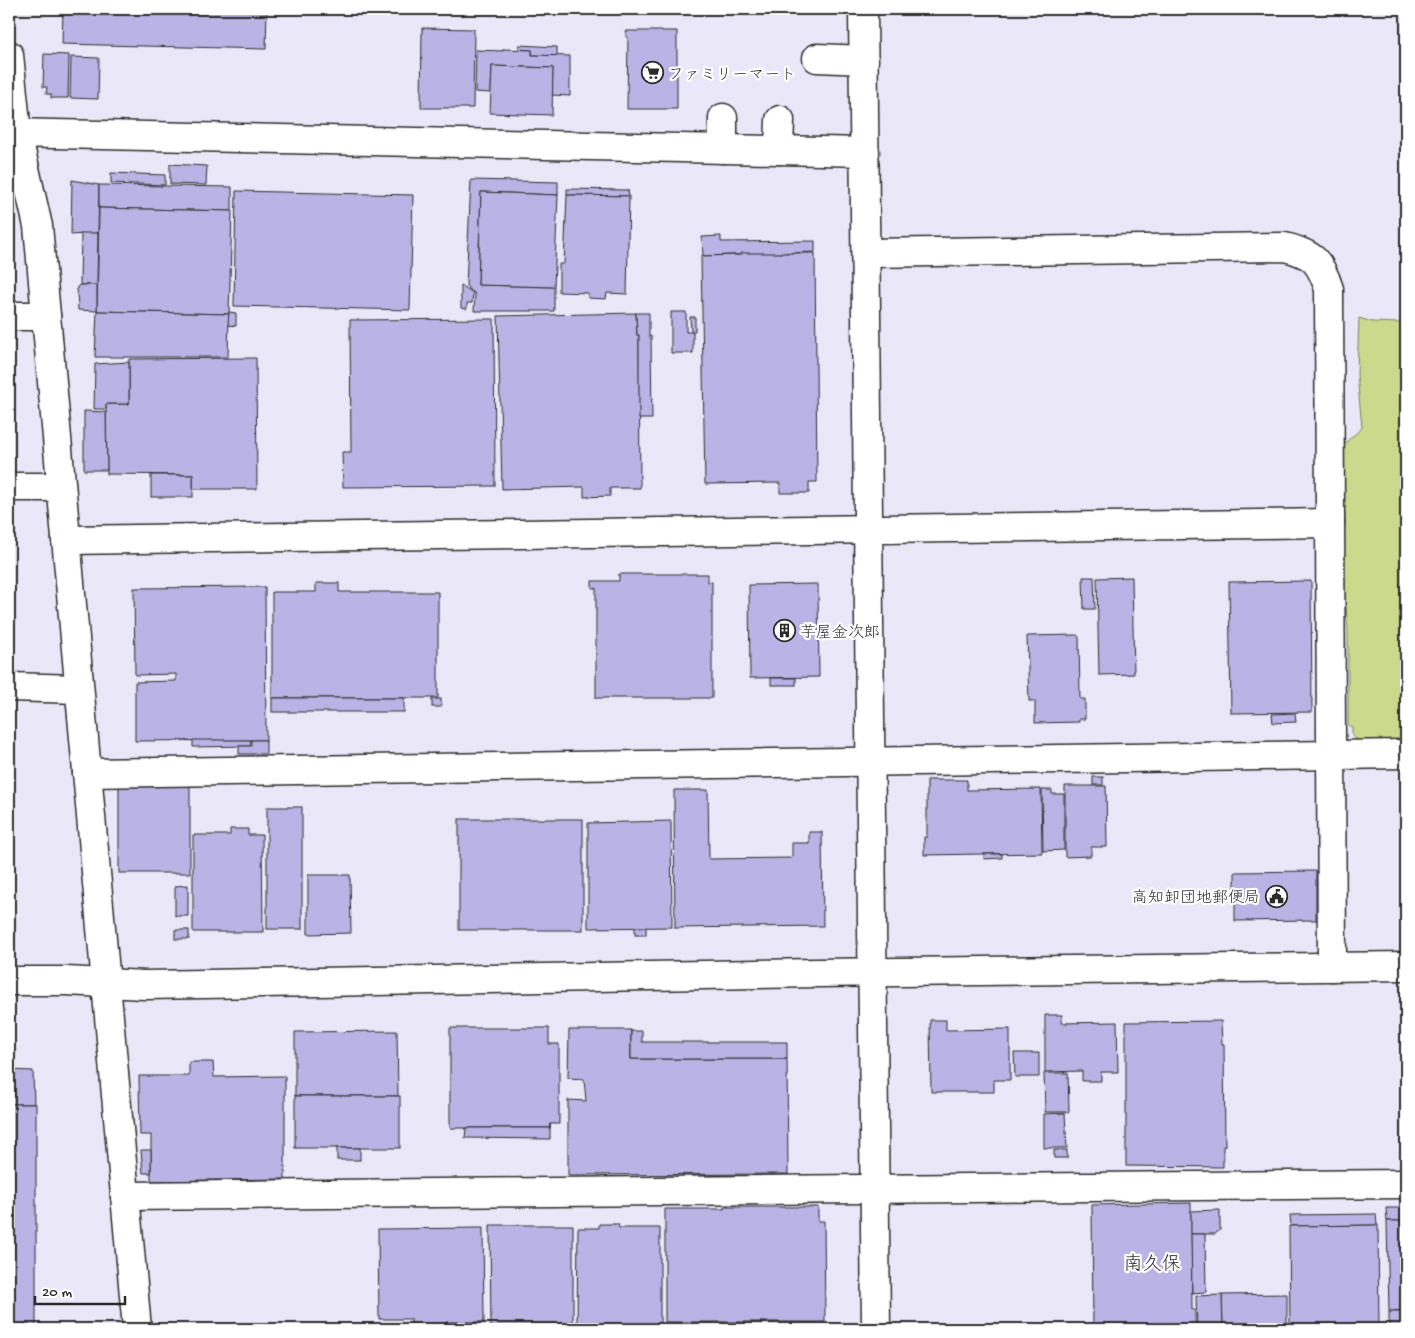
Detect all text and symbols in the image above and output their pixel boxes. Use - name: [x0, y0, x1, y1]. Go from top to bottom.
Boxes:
- supermarket icon: ファミリーマート: [640, 61, 664, 85]
- place label: ファミリーマート: [668, 67, 796, 86]
- building icon: 芋屋金次郎: [772, 619, 796, 643]
- place label: 芋屋金次郎: [800, 623, 880, 644]
- public building icon: 高知卸団地郵便局: [1264, 884, 1288, 908]
- place label: 高知卸団地郵便局: [1132, 889, 1260, 909]
- district label: 南久保: [1123, 1253, 1181, 1277]
- scale bar: [35, 1273, 125, 1305]
- text: 20 m: [42, 1284, 72, 1302]

